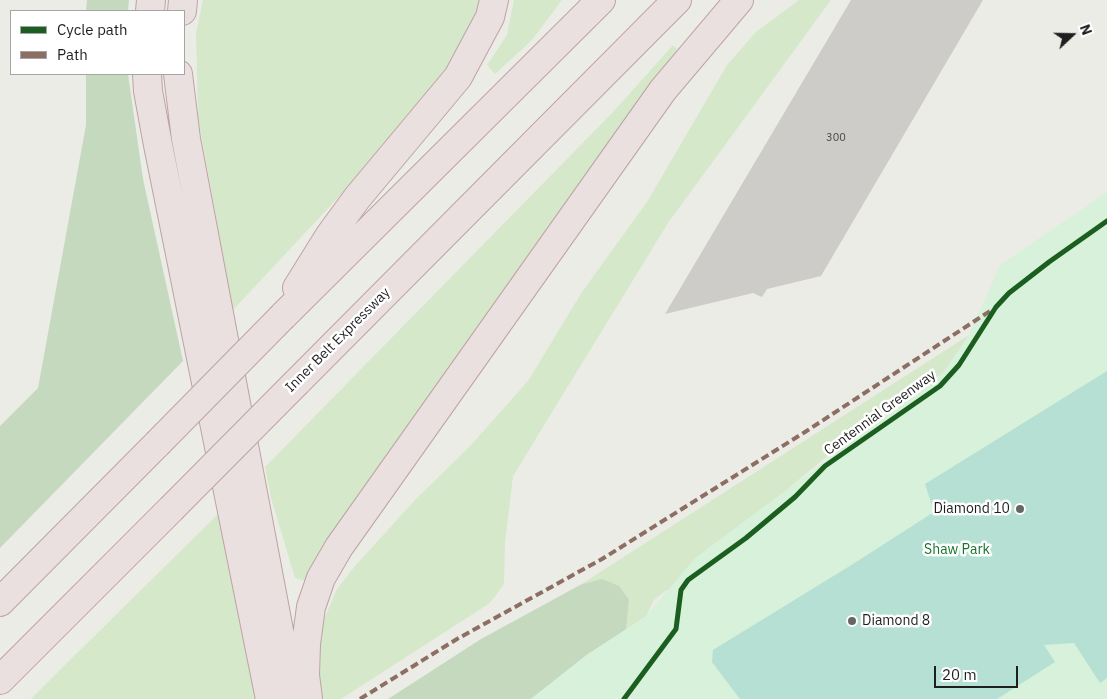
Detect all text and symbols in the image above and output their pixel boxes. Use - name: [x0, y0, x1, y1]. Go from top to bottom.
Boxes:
- legend: [10, 10, 185, 75]
- north arrow: [1047, 10, 1097, 60]
- text: Cycle path: [57, 20, 128, 39]
- text: N: [1076, 22, 1096, 38]
- text: Path: [57, 45, 88, 64]
- house number: 300: [826, 131, 846, 145]
- street label: Inner Belt Expressway: [282, 284, 394, 396]
- street label: Centennial Greenway: [821, 367, 939, 459]
- place label: Diamond 10: [933, 501, 1010, 517]
- marker: Diamond 10: [1014, 503, 1026, 515]
- park label: Shaw Park: [924, 542, 990, 558]
- place label: Diamond 8: [862, 613, 930, 629]
- marker: Diamond 8: [846, 615, 858, 627]
- scale bar: [937, 656, 1021, 688]
- text: 20 m: [942, 665, 977, 684]

